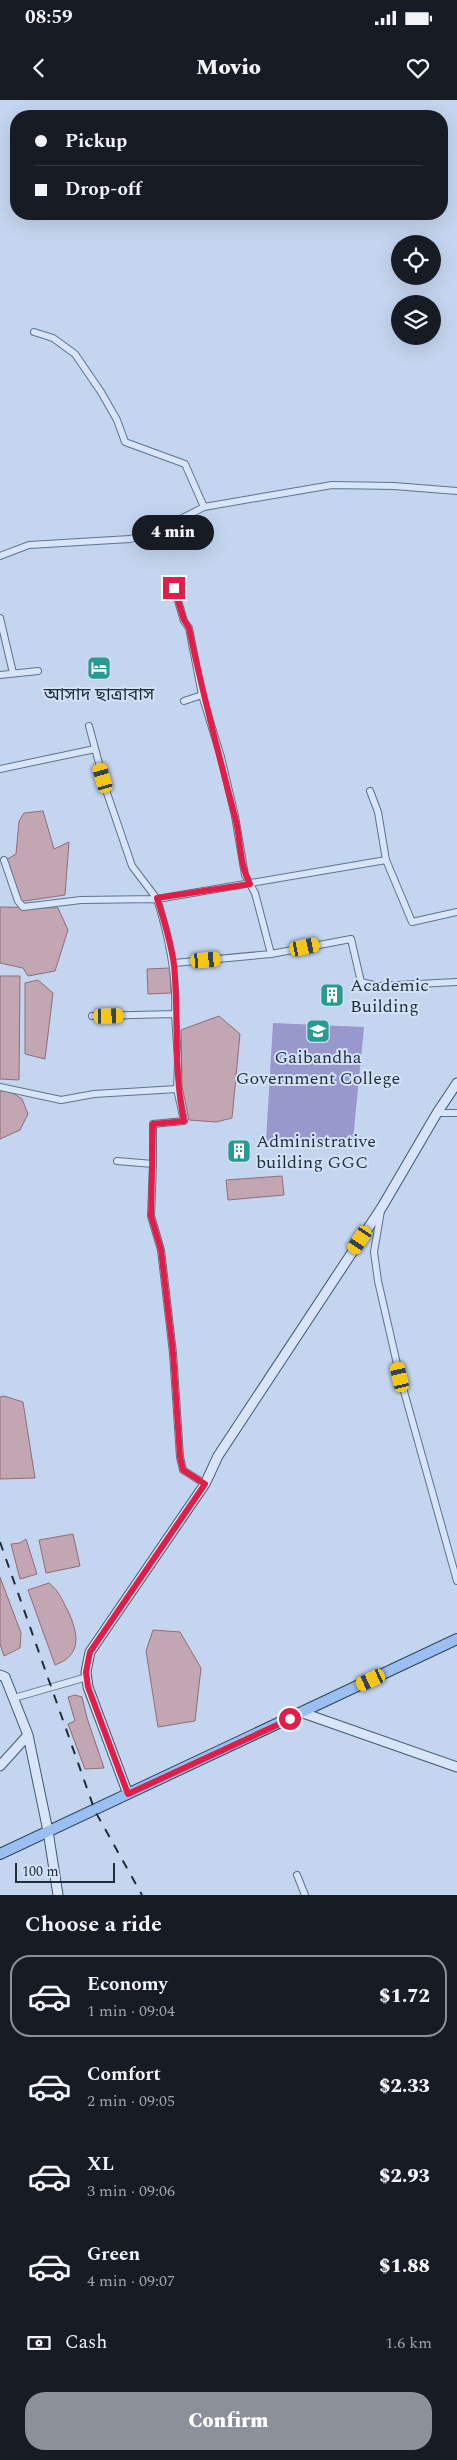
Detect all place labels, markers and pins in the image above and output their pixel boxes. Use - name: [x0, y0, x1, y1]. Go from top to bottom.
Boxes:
- hotel icon: আসাদ ছাত্রাবাস: [86, 655, 112, 681]
- place label: আসাদ ছাত্রাবাস: [43, 681, 155, 708]
- place label: Academic Building: [350, 972, 429, 1020]
- building icon: Academic Building: [319, 982, 345, 1008]
- school or university icon: Gaibandha Government College: [305, 1018, 331, 1044]
- place label: Gaibandha Government College: [236, 1044, 400, 1092]
- place label: Administrative building GGC: [256, 1128, 376, 1176]
- building icon: Administrative building GGC: [226, 1138, 252, 1164]

